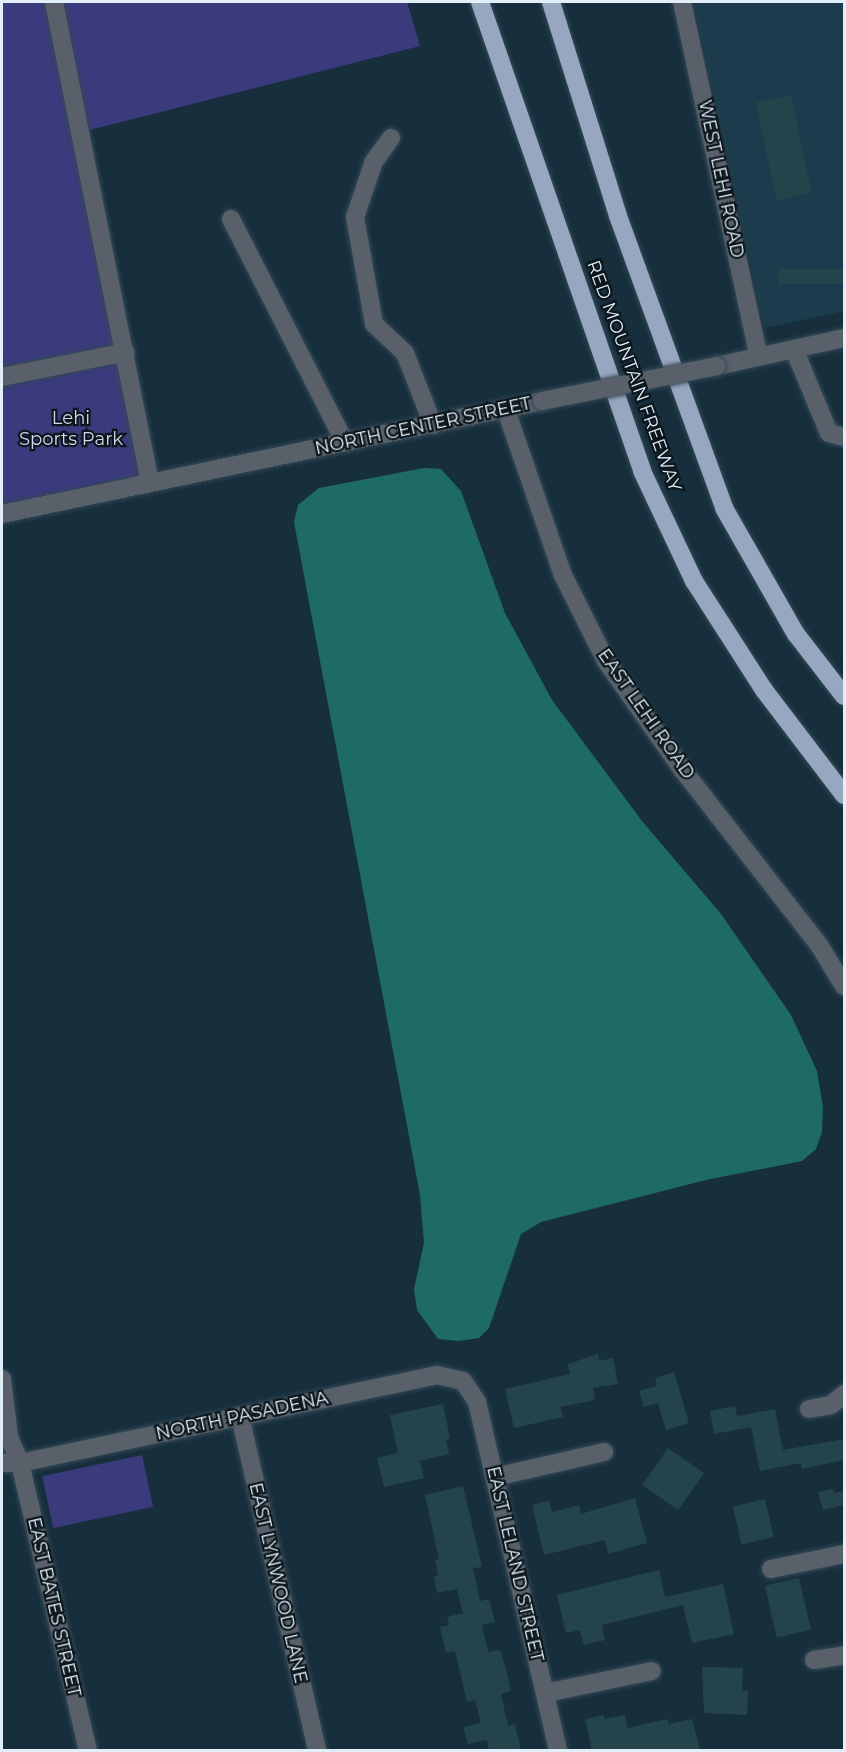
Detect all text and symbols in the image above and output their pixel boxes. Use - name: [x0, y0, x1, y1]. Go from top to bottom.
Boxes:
- street label: WEST LEHI ROAD: [694, 98, 748, 260]
- street label: RED MOUNTAIN FREEWAY: [582, 257, 686, 495]
- street label: NORTH CENTER STREET: [313, 393, 533, 459]
- park label: Lehi Sports Park: [19, 408, 123, 450]
- street label: EAST LEHI ROAD: [593, 645, 699, 783]
- street label: NORTH PASADENA: [154, 1387, 330, 1445]
- street label: EAST LELAND STREET: [482, 1464, 548, 1664]
- street label: EAST LYNWOOD LANE: [244, 1481, 312, 1685]
- street label: EAST BATES STREET: [23, 1515, 85, 1699]

